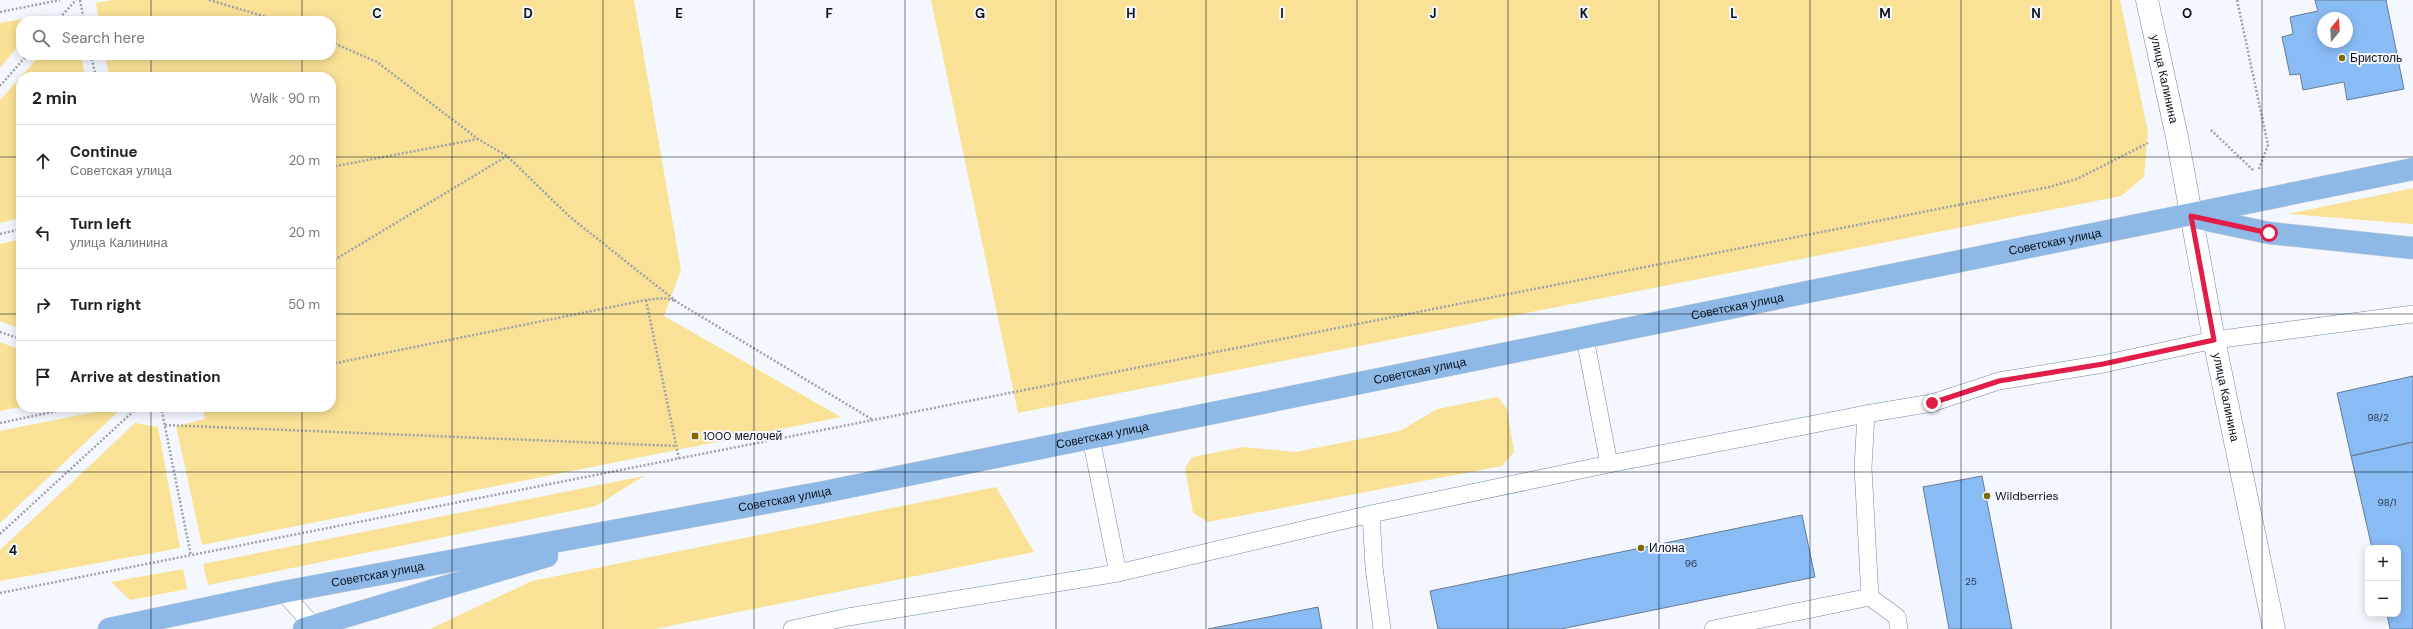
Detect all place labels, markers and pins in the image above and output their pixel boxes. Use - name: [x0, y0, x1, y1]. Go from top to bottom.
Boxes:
- place label: Бристоль: [2350, 50, 2402, 66]
- marker: Бристоль: [2337, 53, 2347, 63]
- place label: 1000 мелочей: [703, 428, 782, 444]
- marker: 1000 мелочей: [690, 431, 700, 441]
- place label: Wildberries: [1995, 488, 2059, 504]
- marker: Wildberries: [1982, 491, 1992, 501]
- place label: Илона: [1649, 540, 1685, 556]
- marker: Илона: [1636, 543, 1646, 553]

